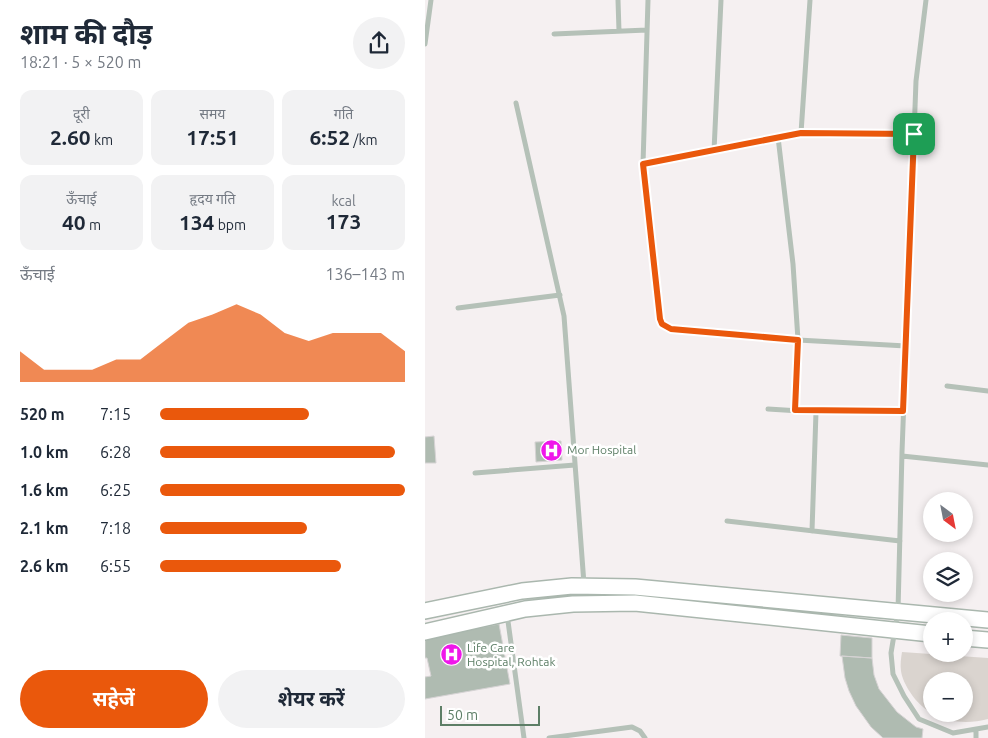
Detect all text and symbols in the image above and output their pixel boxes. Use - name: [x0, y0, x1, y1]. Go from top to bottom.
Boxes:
- button: share: [353, 17, 405, 69]
- text: शाम की दौड़: [20, 18, 152, 49]
- text: 18:21 · 5 × 520 m: [20, 53, 141, 71]
- text: दूरी: [73, 106, 90, 122]
- text: समय: [200, 106, 225, 122]
- text: गति: [334, 106, 353, 122]
- pin: [893, 113, 935, 155]
- icon: arrive: [900, 120, 928, 148]
- text: 2.60: [50, 125, 91, 149]
- text: 17:51: [186, 125, 239, 149]
- text: 6:52: [309, 125, 350, 149]
- text: km: [91, 132, 113, 148]
- text: /km: [350, 132, 378, 148]
- text: ऊँचाई: [66, 191, 97, 207]
- text: हृदय गति: [190, 191, 235, 207]
- text: kcal: [331, 193, 356, 209]
- text: 173: [326, 209, 361, 233]
- text: 40: [62, 210, 86, 234]
- text: 134: [179, 210, 214, 234]
- text: m: [86, 217, 101, 233]
- text: bpm: [214, 217, 246, 233]
- text: ऊँचाई: [20, 265, 55, 283]
- text: 136–143 m: [325, 265, 405, 283]
- text: 520 m: [20, 405, 65, 423]
- text: 7:15: [100, 405, 131, 423]
- hospital icon: Mor Hospital: [539, 438, 563, 462]
- text: 1.0 km: [20, 443, 69, 461]
- text: 6:28: [100, 443, 131, 461]
- place label: Mor Hospital: [567, 443, 636, 456]
- text: 1.6 km: [20, 481, 69, 499]
- text: 6:25: [100, 481, 131, 499]
- north arrow: [923, 492, 973, 542]
- map controls: [923, 492, 973, 722]
- text: 2.1 km: [20, 519, 69, 537]
- text: 7:18: [100, 519, 131, 537]
- button: layers: [923, 552, 973, 602]
- text: 2.6 km: [20, 557, 69, 575]
- text: 6:55: [100, 557, 131, 575]
- button: +: [923, 612, 973, 662]
- place label: Life Care Hospital, Rohtak: [467, 641, 556, 668]
- hospital icon: Life Care Hospital, Rohtak: [439, 643, 463, 667]
- button: सहेजें: [20, 670, 208, 728]
- button: शेयर करें: [218, 670, 405, 728]
- button: −: [923, 672, 973, 722]
- scale bar: [440, 703, 540, 726]
- text: 50 m: [447, 707, 478, 723]

